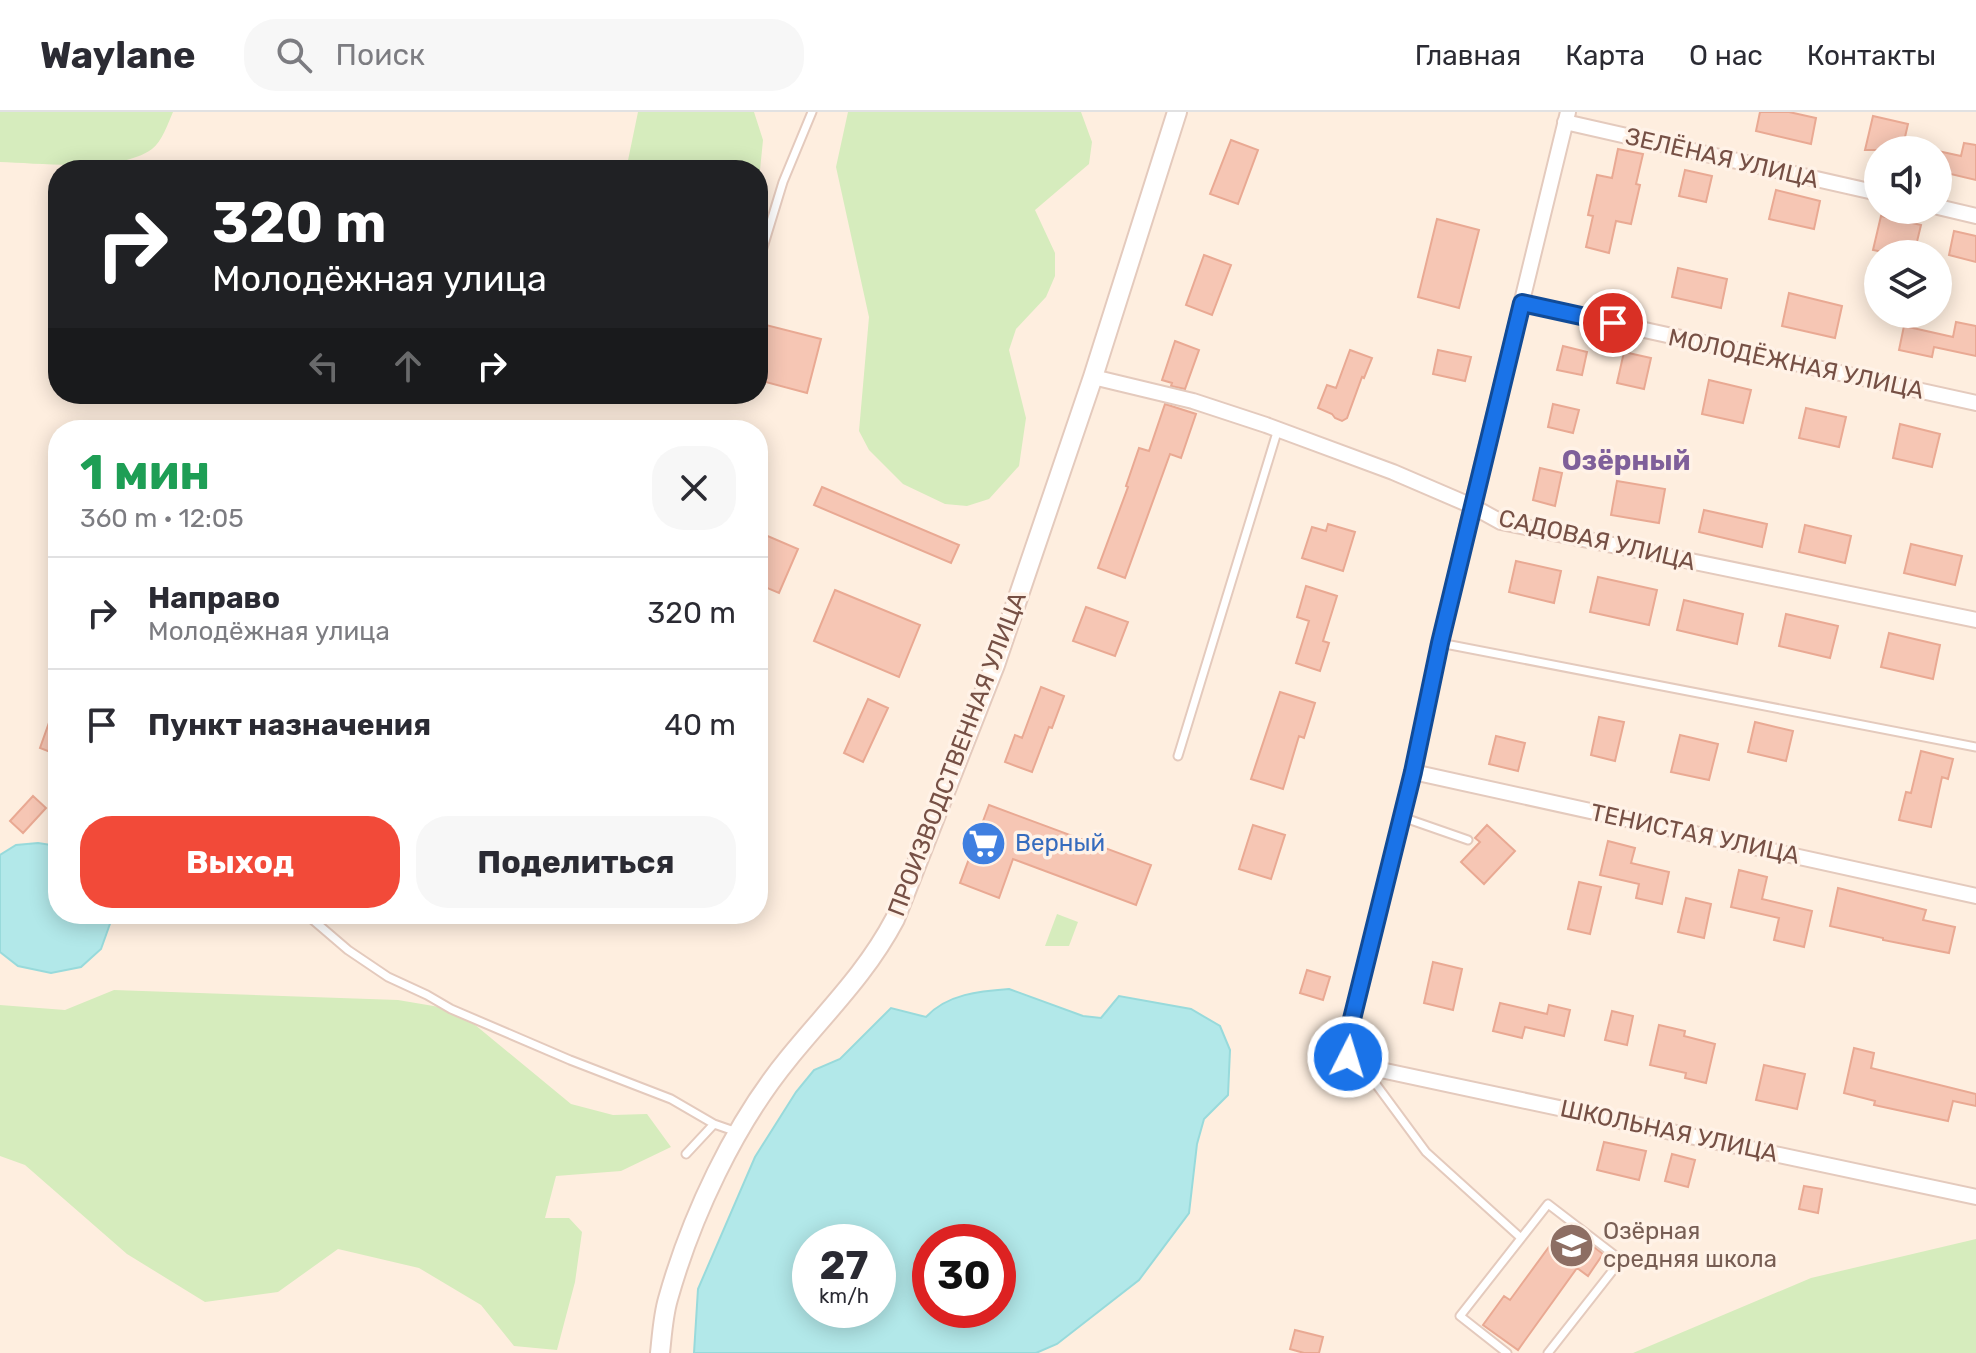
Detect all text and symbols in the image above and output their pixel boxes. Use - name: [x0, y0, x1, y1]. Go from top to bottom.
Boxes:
- search box: [244, 19, 804, 91]
- text: Waylane: [40, 32, 196, 78]
- icon: search: [272, 33, 316, 77]
- text: Поиск: [336, 37, 425, 73]
- text: Главная: [1415, 39, 1521, 72]
- text: Карта: [1565, 39, 1645, 72]
- text: О нас: [1689, 39, 1763, 72]
- text: Контакты: [1807, 39, 1936, 72]
- street label: ЗЕЛЁНАЯ УЛИЦА: [1623, 122, 1821, 194]
- map controls: [1864, 136, 1952, 328]
- button: sound: [1864, 136, 1952, 224]
- text: 320 m: [212, 190, 387, 256]
- icon: right: [80, 192, 184, 296]
- button: layers: [1864, 240, 1952, 328]
- text: Молодёжная улица: [212, 257, 547, 300]
- pin: [1579, 289, 1647, 357]
- icon: arrive: [1591, 301, 1635, 345]
- street label: МОЛОДЁЖНАЯ УЛИЦА: [1666, 323, 1926, 405]
- icon: left: [302, 344, 346, 388]
- icon: ahead: [386, 344, 430, 388]
- icon: right: [470, 344, 514, 388]
- text: 1 мин: [80, 444, 210, 501]
- district label: Озёрный: [1562, 444, 1690, 477]
- button: close: [652, 446, 736, 530]
- text: 360 m · 12:05: [80, 503, 244, 534]
- street label: САДОВАЯ УЛИЦА: [1496, 504, 1698, 576]
- text: Направо: [148, 580, 280, 616]
- street label: ПРОИЗВОДСТВЕННАЯ УЛИЦА: [882, 588, 1032, 920]
- icon: right: [80, 591, 124, 635]
- text: 320 m: [647, 595, 736, 631]
- text: Молодёжная улица: [148, 616, 390, 647]
- icon: arrive: [80, 703, 124, 747]
- text: Пункт назначения: [148, 707, 431, 743]
- text: 40 m: [664, 707, 736, 743]
- street label: ТЕНИСТАЯ УЛИЦА: [1588, 798, 1802, 870]
- button: Выход: [80, 816, 400, 908]
- button: Поделиться: [416, 816, 736, 908]
- supermarket icon: Верный: [960, 819, 1008, 867]
- place label: Верный: [1015, 829, 1105, 857]
- position arrow: [1306, 1015, 1390, 1099]
- street label: ШКОЛЬНАЯ УЛИЦА: [1558, 1094, 1780, 1168]
- place label: Озёрная средняя школа: [1603, 1217, 1777, 1273]
- school or university icon: Озёрная средняя школа: [1548, 1221, 1596, 1269]
- speed limit sign: 30: [912, 1224, 1016, 1328]
- text: 27: [820, 1242, 868, 1289]
- text: km/h: [819, 1284, 869, 1308]

